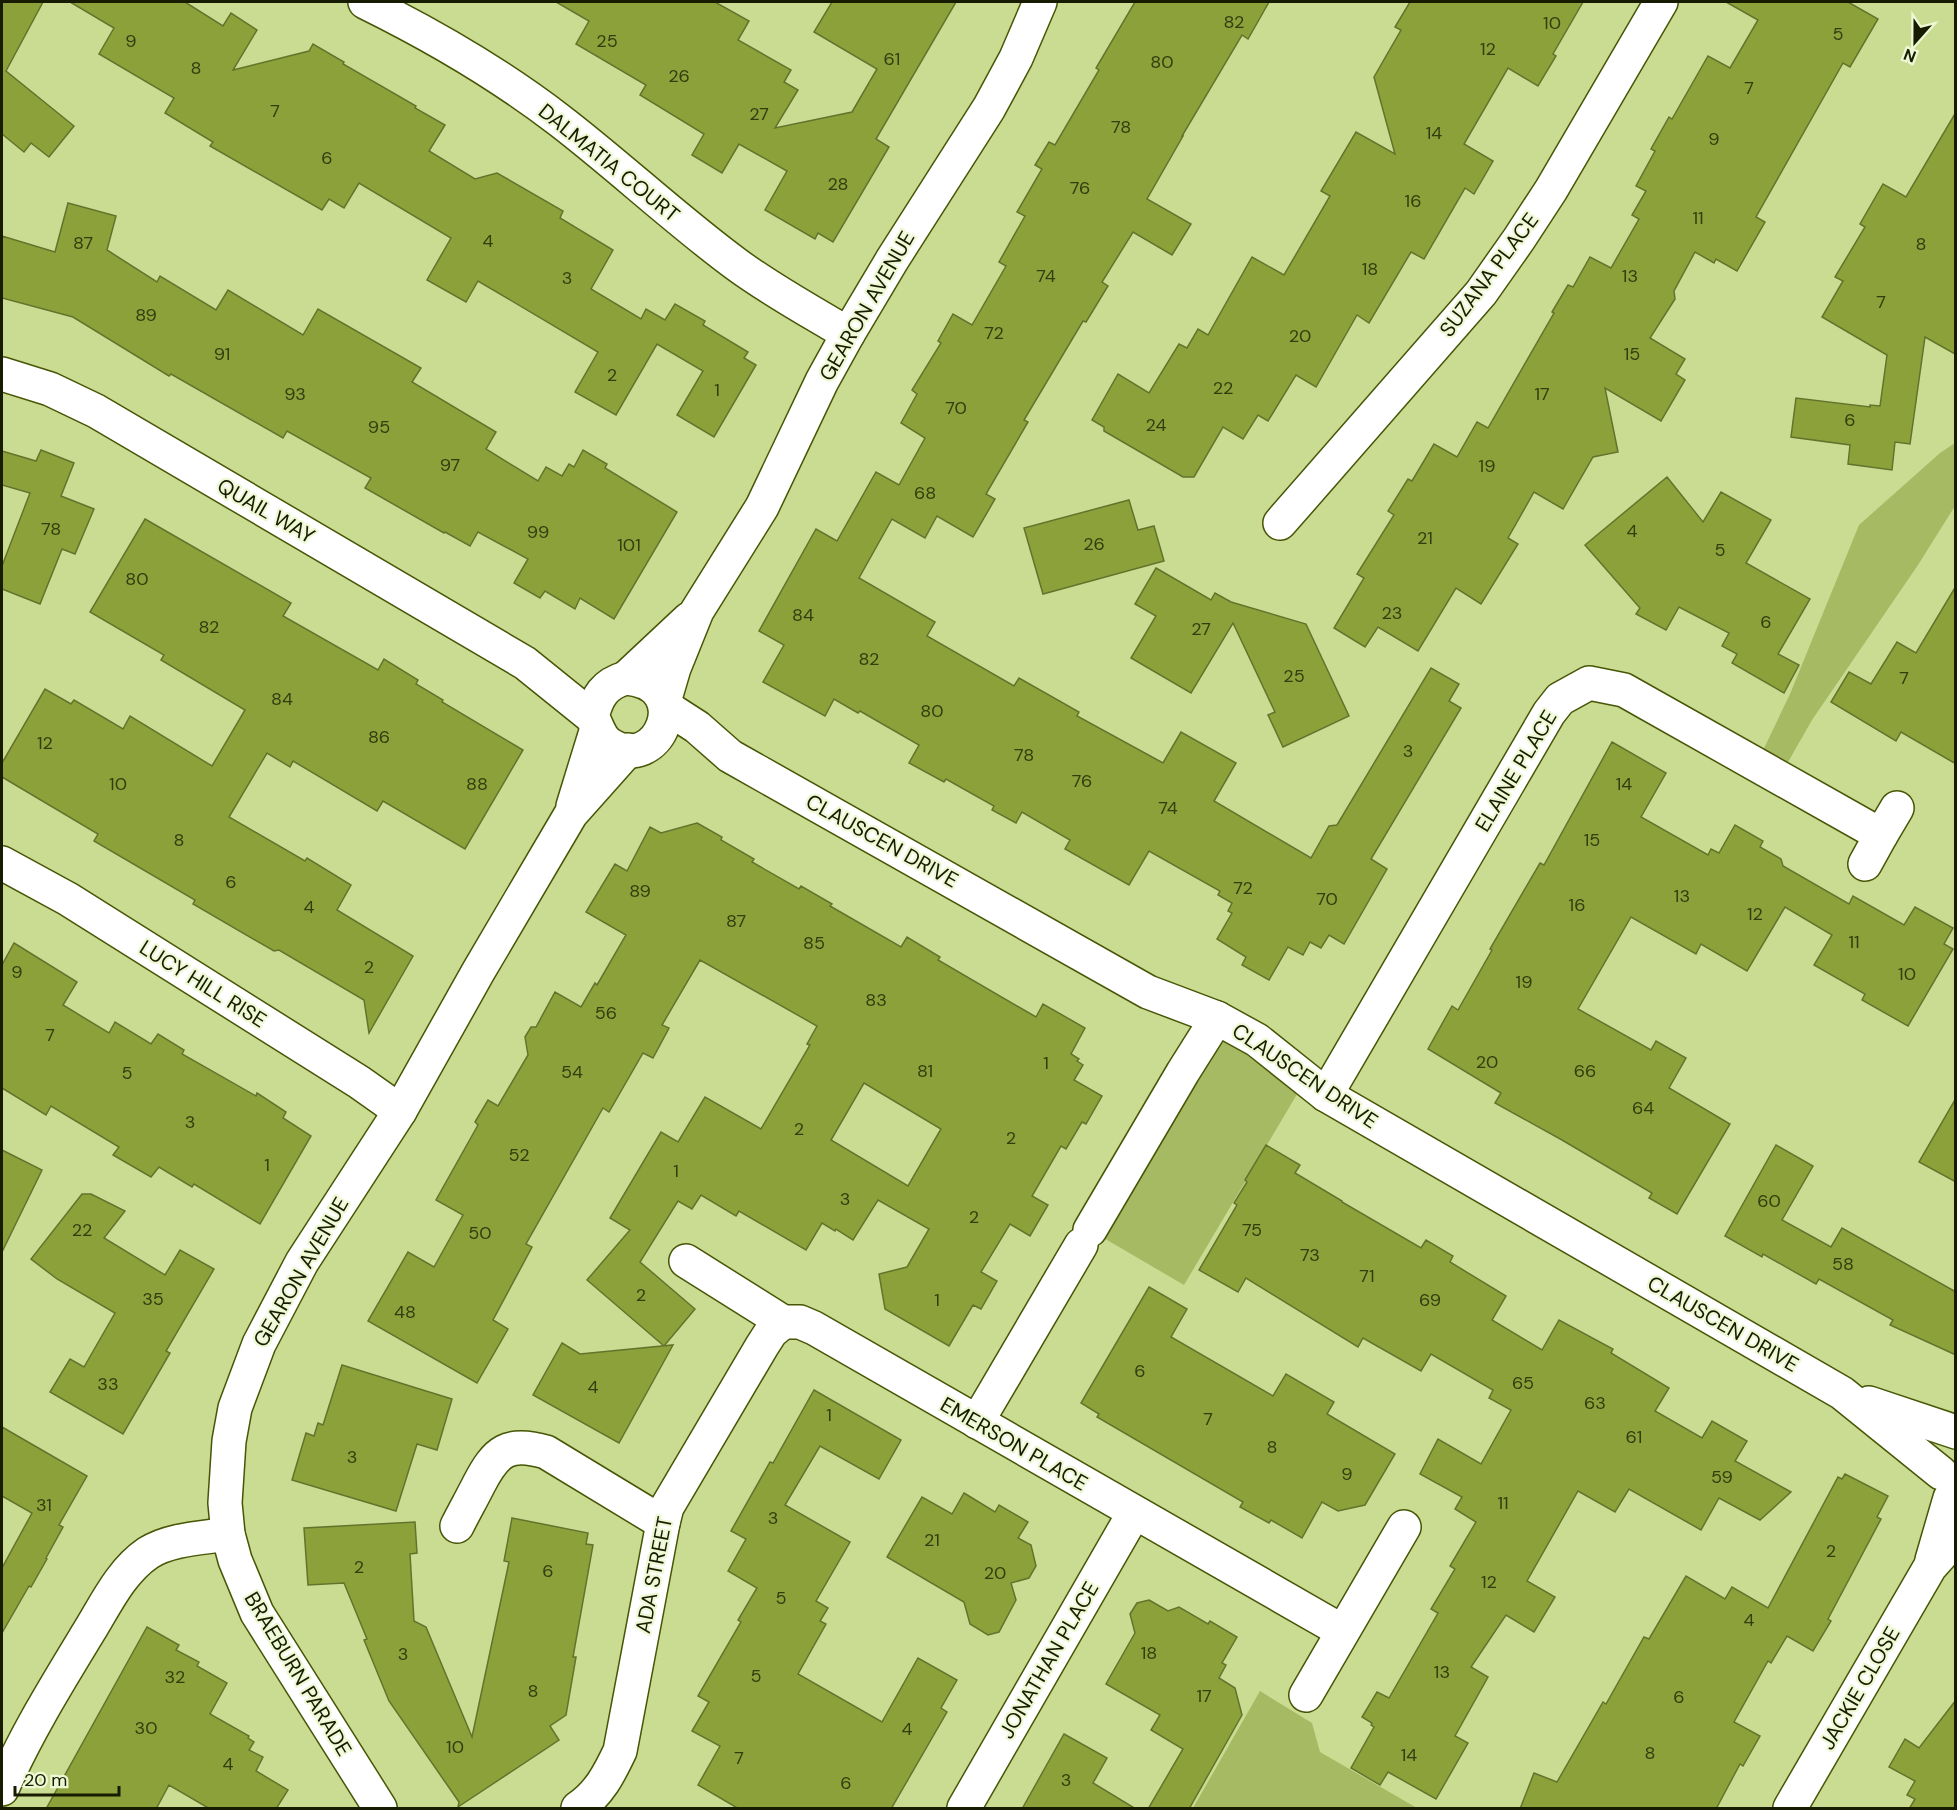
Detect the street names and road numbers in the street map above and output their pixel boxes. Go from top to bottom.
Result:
street label: DALMATIA COURT [533,97,686,229]
street label: SUZANA PLACE [1433,207,1545,343]
street label: GEARON AVENUE [813,226,921,386]
street label: QUAIL WAY [212,472,320,550]
street label: ELAINE PLACE [1469,705,1563,837]
street label: CLAUSCEN DRIVE [801,788,963,894]
street label: LUCY HILL RISE [134,934,272,1034]
street label: CLAUSCEN DRIVE [1227,1017,1383,1135]
street label: GEARON AVENUE [247,1192,355,1352]
street label: CLAUSCEN DRIVE [1642,1269,1804,1379]
street label: EMERSON PLACE [935,1390,1093,1498]
street label: ADA STREET [629,1514,679,1636]
street label: JONATHAN PLACE [993,1576,1105,1744]
street label: BRAEBURN PARADE [238,1587,358,1761]
street label: JACKIE CLOSE [1813,1621,1907,1755]

